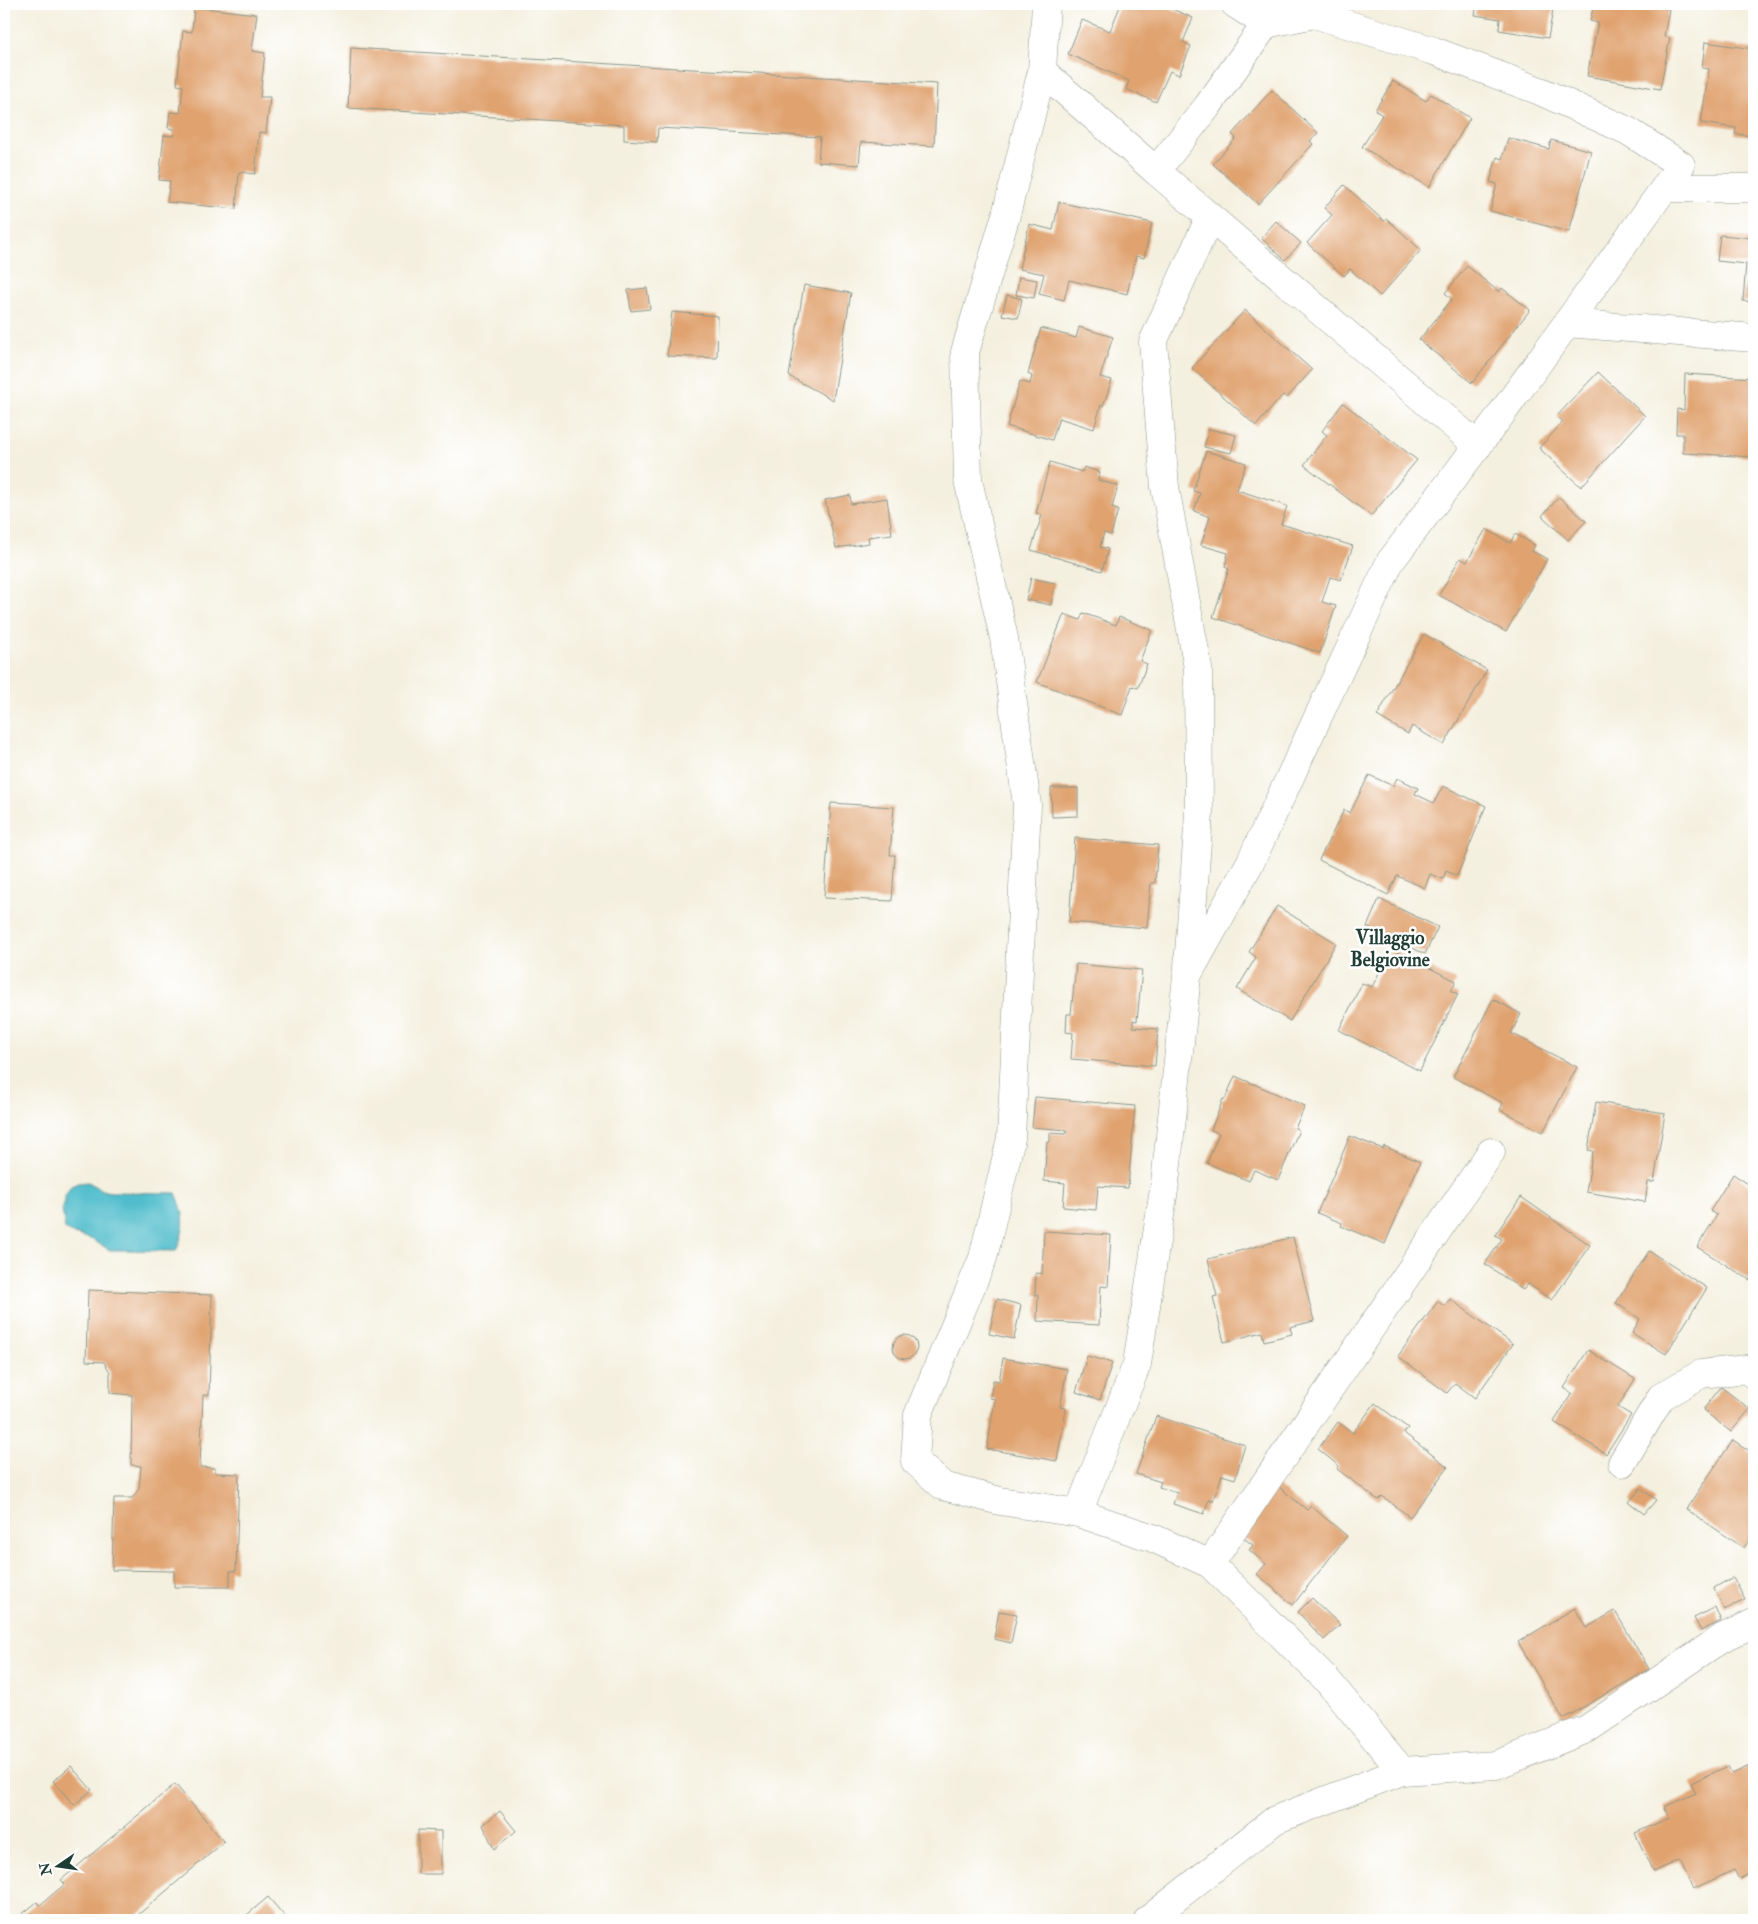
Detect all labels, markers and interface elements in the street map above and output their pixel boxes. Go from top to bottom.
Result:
district label: Villaggio Belgiovine [1350,926,1430,973]
north arrow [32,1842,82,1892]
text: N [36,1860,56,1878]

